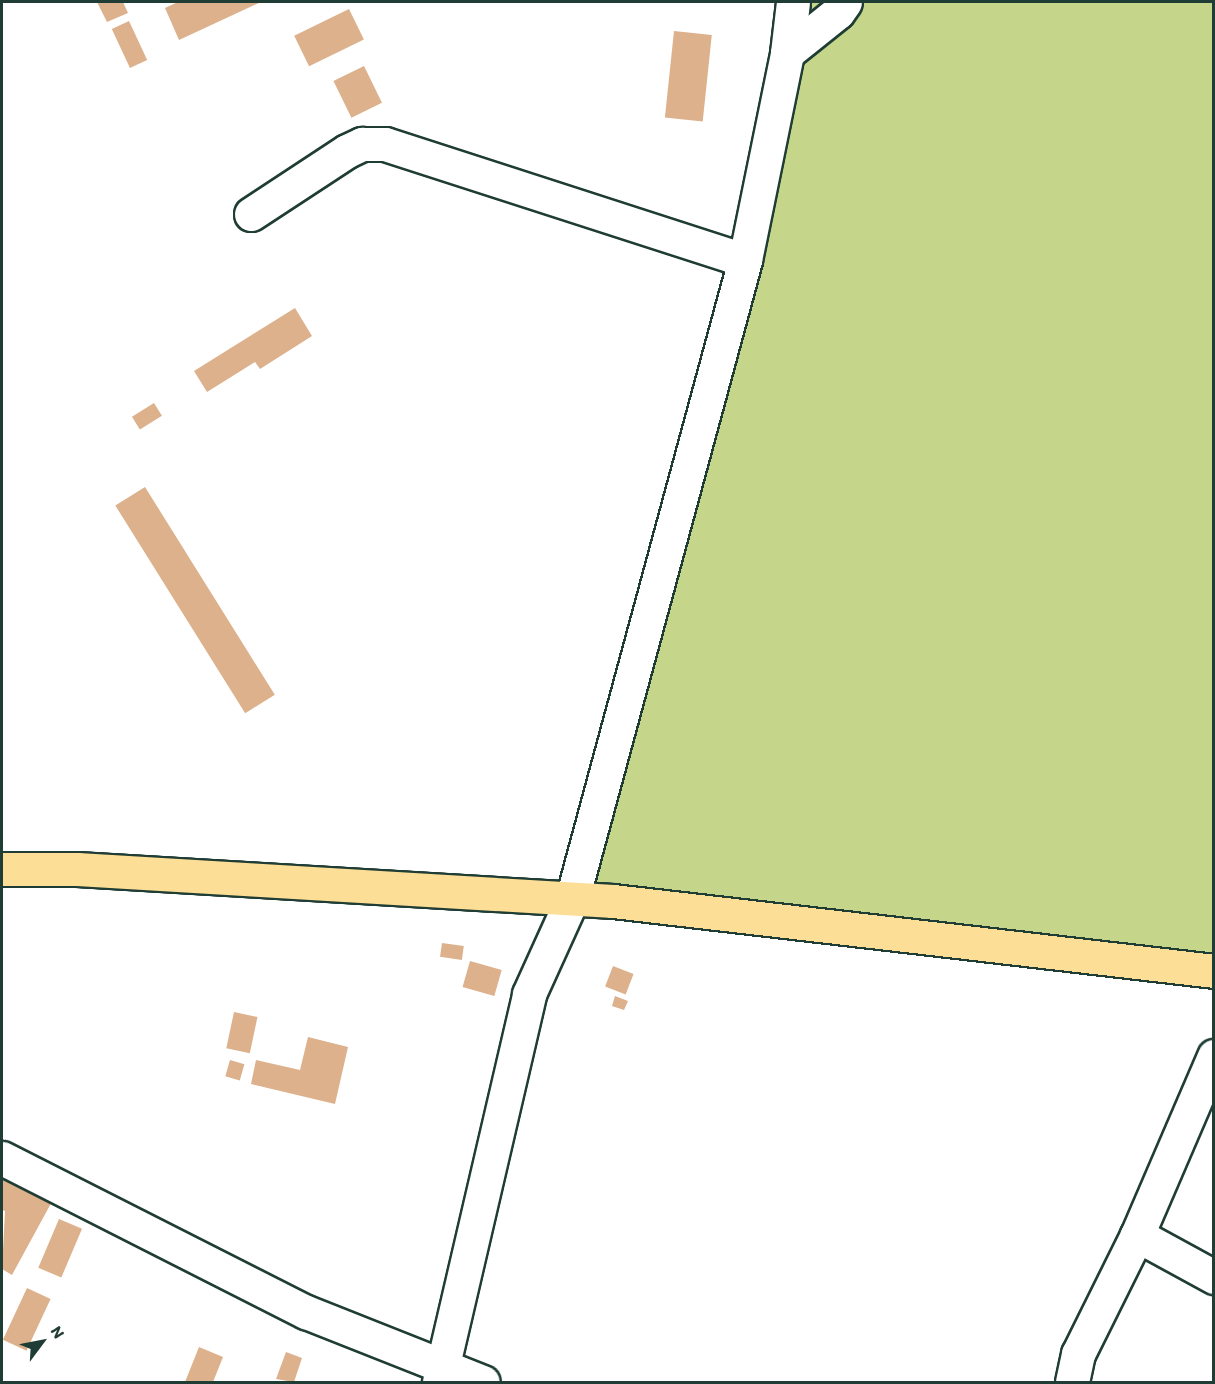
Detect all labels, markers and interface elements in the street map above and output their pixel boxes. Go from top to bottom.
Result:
north arrow [12,1312,72,1372]
text: N [47,1323,69,1342]

